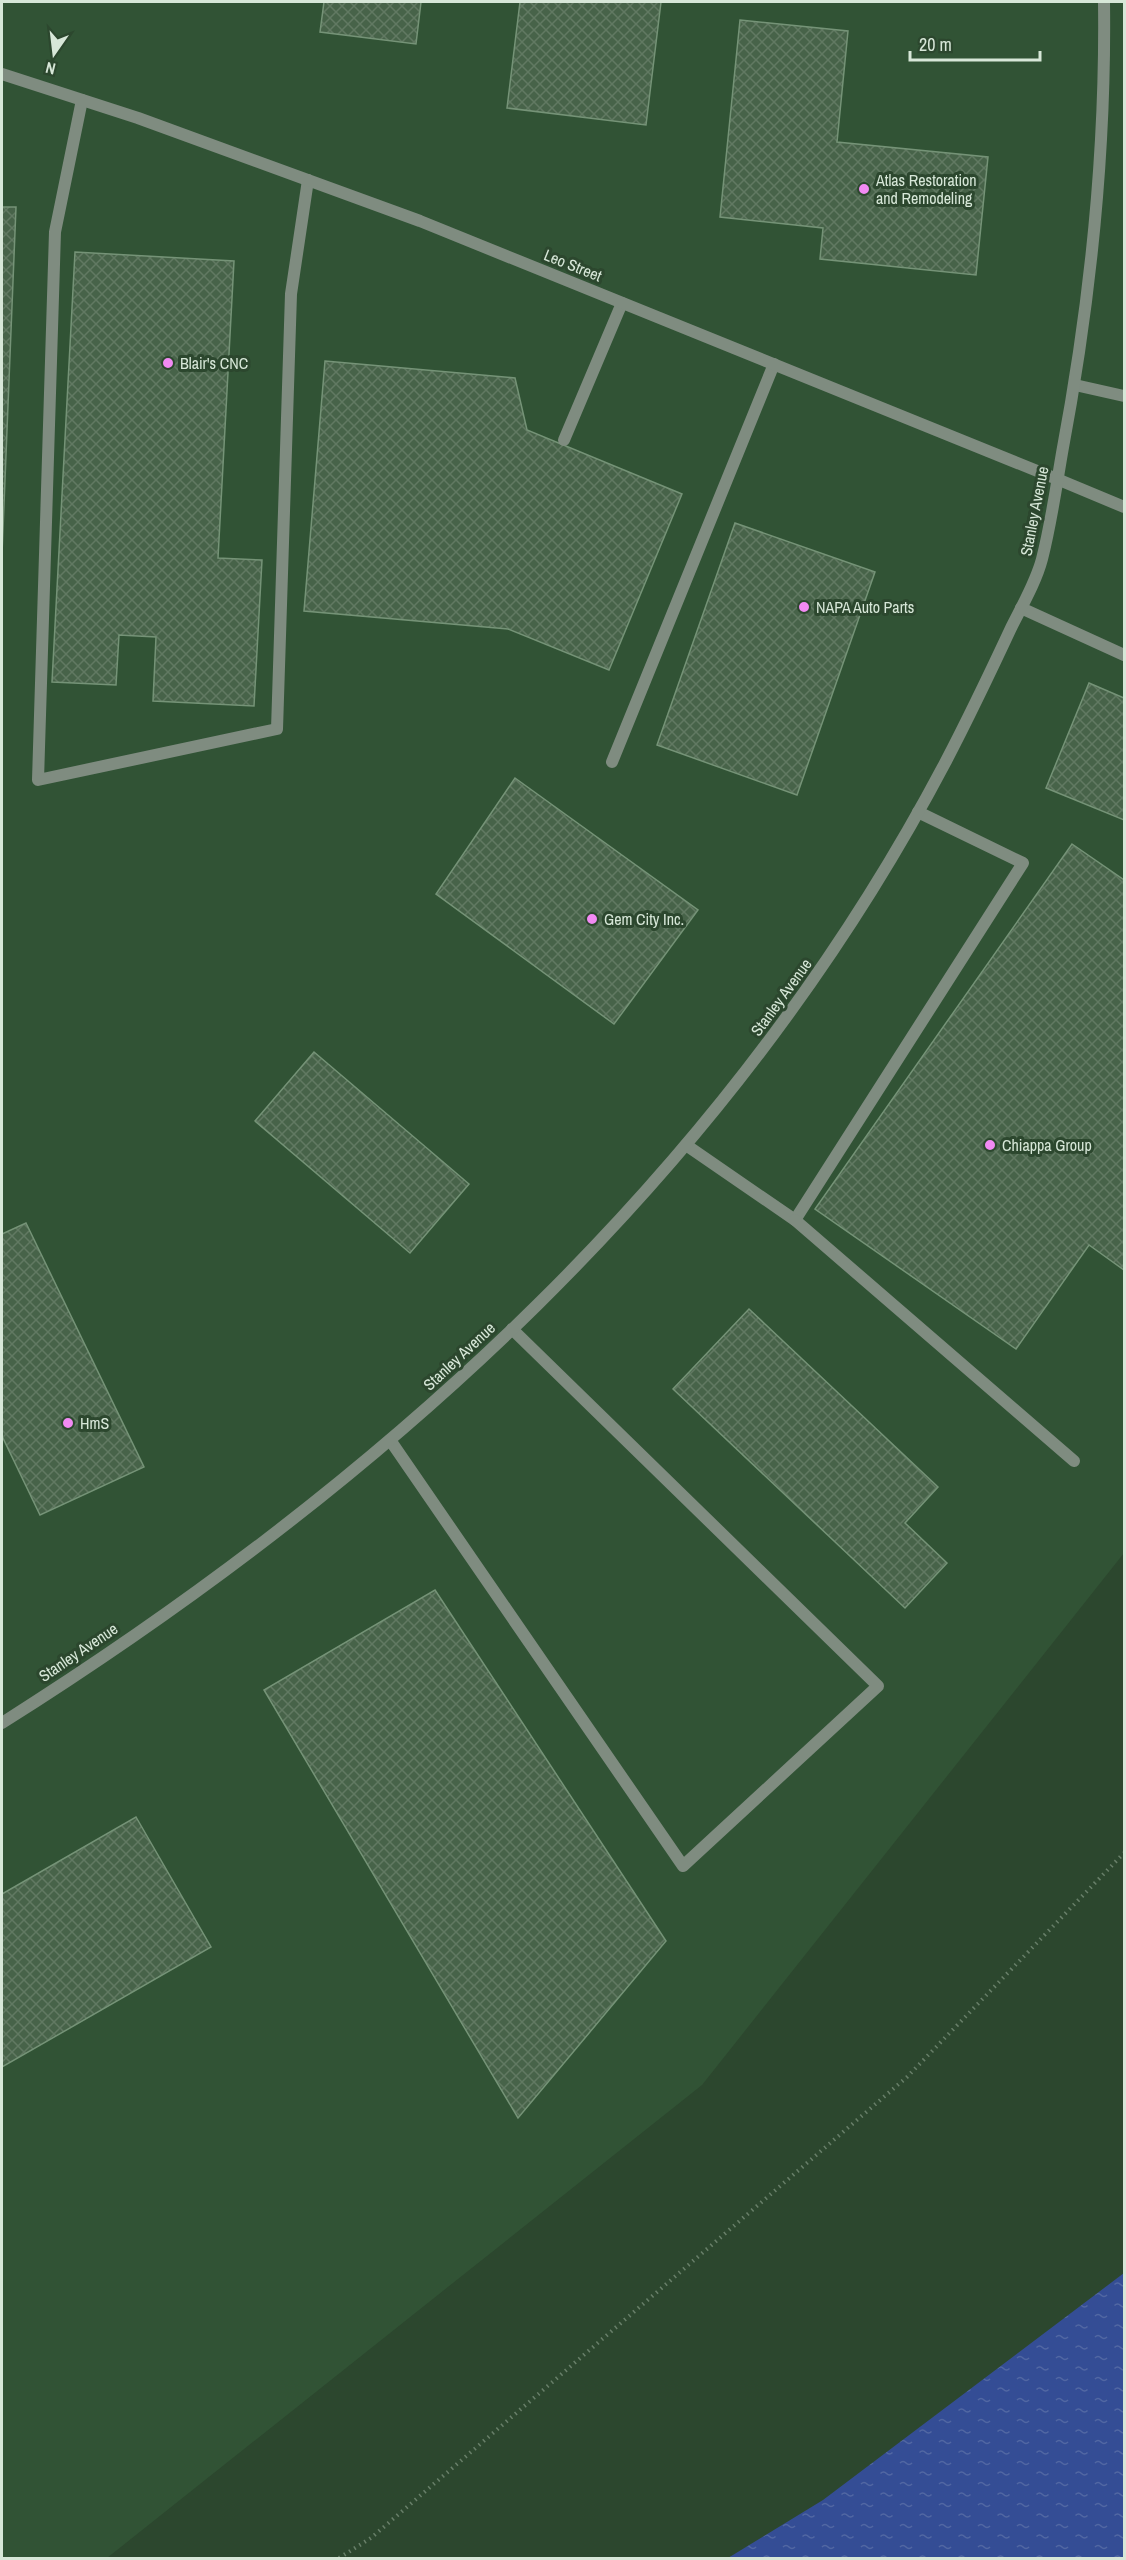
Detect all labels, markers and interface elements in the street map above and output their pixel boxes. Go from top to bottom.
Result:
north arrow [24,24,84,84]
scale bar [910,24,1040,62]
text: 20 m [919,32,952,57]
text: N [43,57,58,80]
place label: Atlas Restoration and Remodeling [875,169,977,209]
marker: Atlas Restoration and Remodeling [857,182,871,196]
street label: Leo Street [541,243,606,287]
place label: Blair's CNC [180,352,248,374]
marker: Blair's CNC [161,356,175,370]
street label: Stanley Avenue [1015,464,1053,558]
place label: NAPA Auto Parts [816,596,914,618]
marker: NAPA Auto Parts [797,600,811,614]
place label: Gem City Inc. [604,908,684,930]
marker: Gem City Inc. [585,912,599,926]
street label: Stanley Avenue [745,954,817,1040]
place label: Chiappa Group [1002,1134,1092,1156]
marker: Chiappa Group [983,1138,997,1152]
street label: Stanley Avenue [418,1317,500,1395]
place label: HmS [80,1412,109,1434]
marker: HmS [61,1416,75,1430]
street label: Stanley Avenue [34,1617,122,1687]

